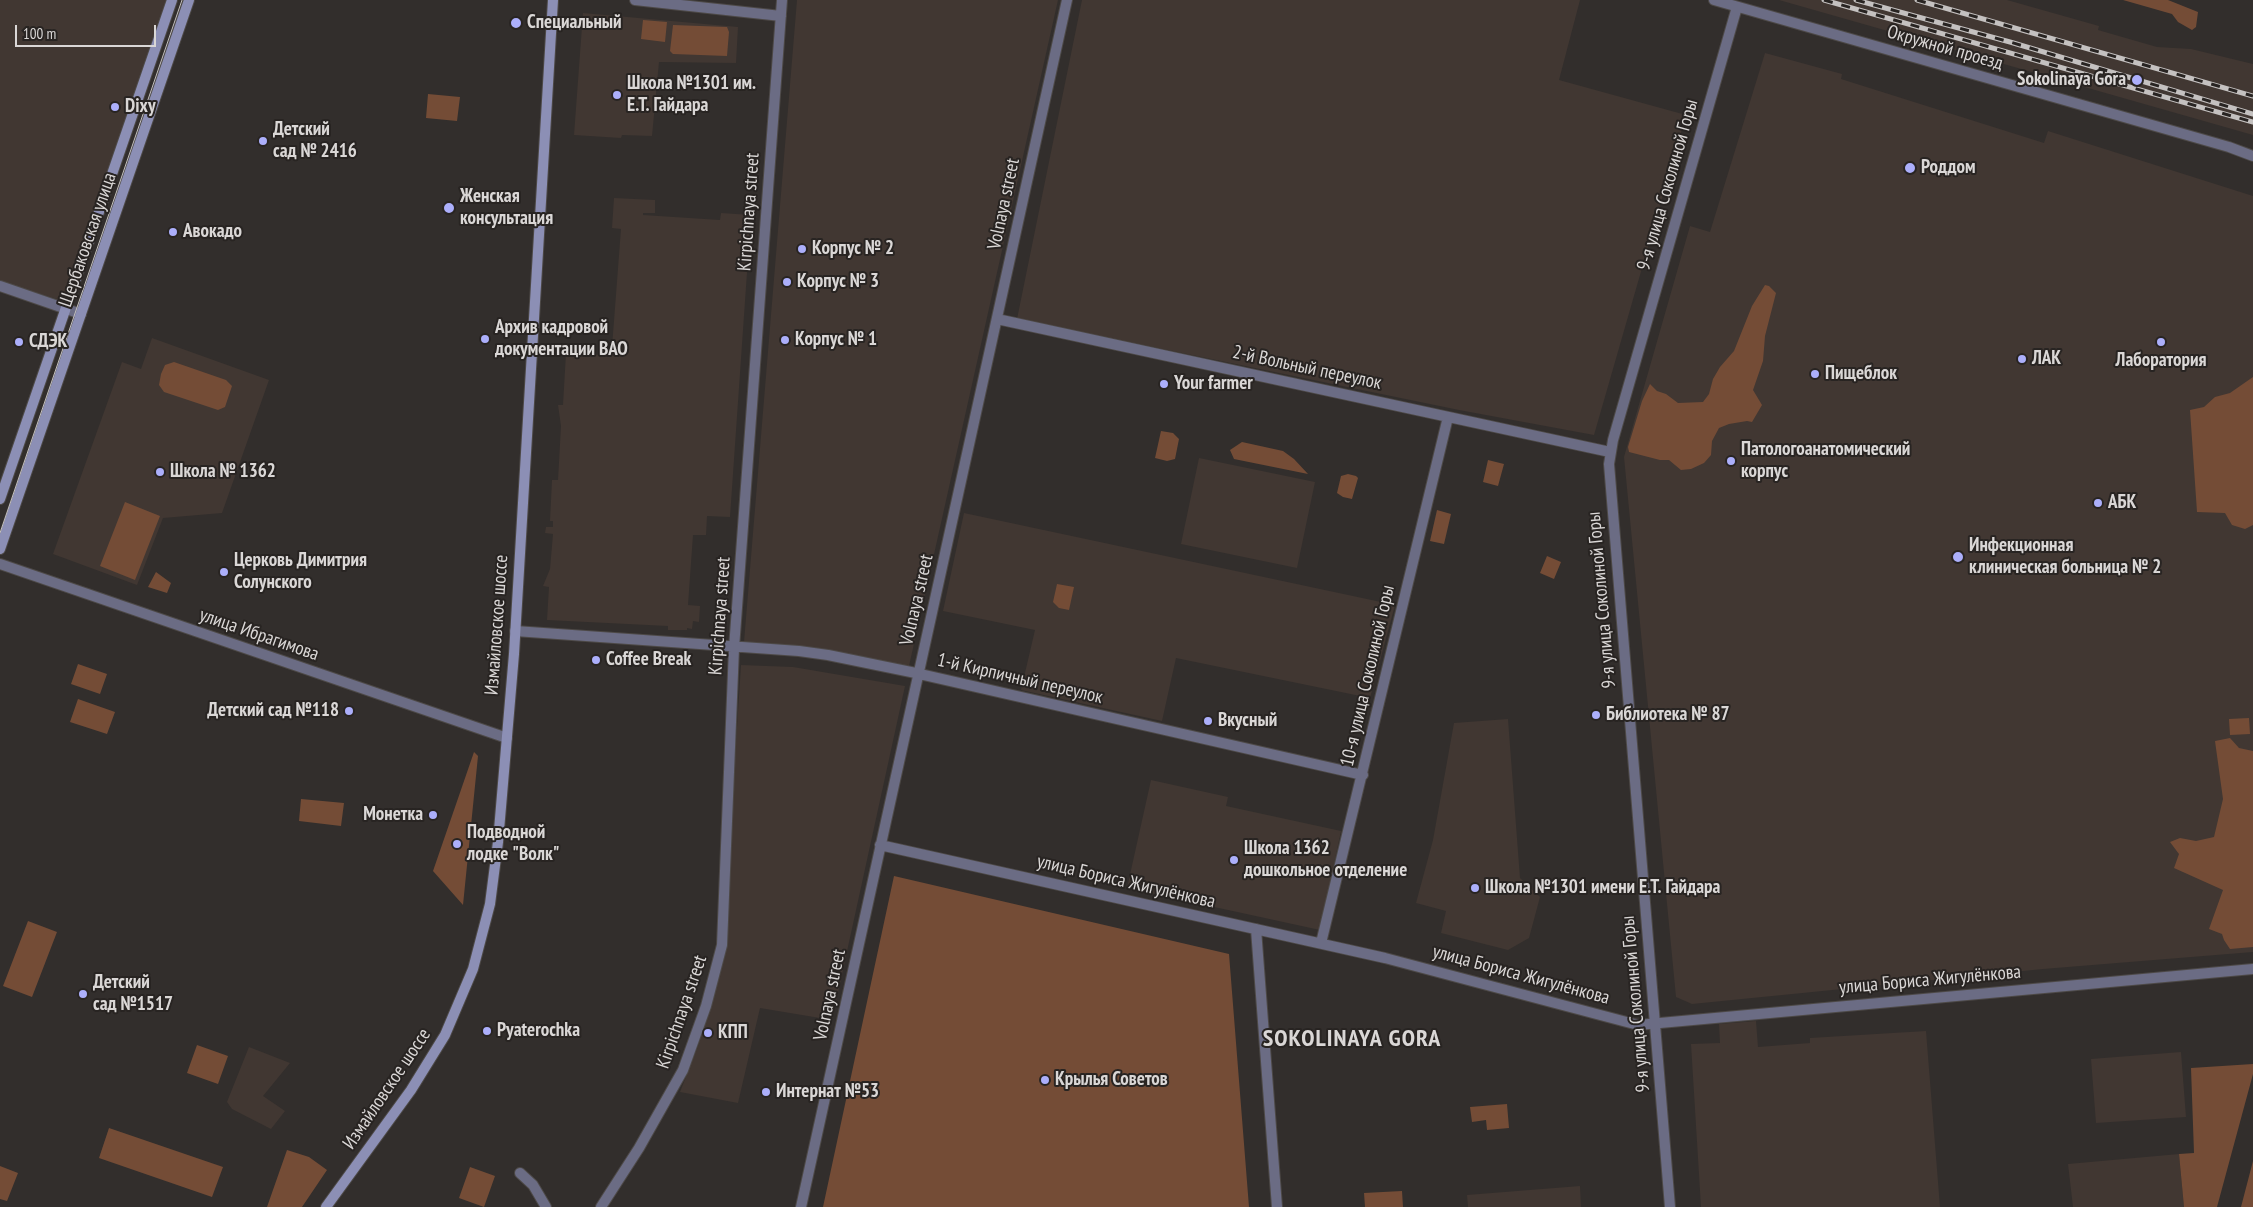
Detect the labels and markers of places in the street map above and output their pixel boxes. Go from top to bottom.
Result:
place label: Специальный [527,12,622,34]
marker: Специальный [509,16,523,30]
place label: Sokolinaya Gora [2017,69,2126,91]
place label: Школа №1301 им. Е.Т. Гайдара [627,73,756,117]
marker: Sokolinaya Gora [2130,73,2144,87]
marker: Школа №1301 им. Е.Т. Гайдара [611,89,623,101]
place label: Dixy [125,96,156,118]
marker: Dixy [109,101,121,113]
place label: Детский сад № 2416 [273,119,357,163]
marker: Детский сад № 2416 [257,135,269,147]
place label: Роддом [1921,157,1976,179]
marker: Роддом [1903,161,1917,175]
place label: Женская консультация [460,186,553,230]
marker: Женская консультация [442,201,456,215]
place label: Авокадо [183,221,242,243]
marker: Авокадо [167,226,179,238]
place label: Корпус № 2 [812,238,894,260]
marker: Корпус № 2 [796,243,808,255]
place label: Корпус № 3 [797,271,879,293]
marker: Корпус № 3 [781,276,793,288]
place label: Архив кадровой документации ВАО [495,317,628,361]
place label: Корпус № 1 [795,329,877,351]
place label: СДЭК [29,331,67,353]
marker: Архив кадровой документации ВАО [479,333,491,345]
marker: Корпус № 1 [779,334,791,346]
marker: СДЭК [13,336,25,348]
marker: Лаборатория [2155,336,2167,348]
place label: ЛАК [2032,348,2061,370]
place label: Лаборатория [2116,350,2206,372]
marker: ЛАК [2016,353,2028,365]
place label: Пищеблок [1825,363,1897,385]
marker: Пищеблок [1809,368,1821,380]
place label: Your farmer [1174,373,1253,395]
marker: Your farmer [1158,378,1170,390]
place label: Патологоанатомический корпус [1741,439,1910,483]
marker: Патологоанатомический корпус [1725,455,1737,467]
place label: Школа № 1362 [170,461,276,483]
marker: Школа № 1362 [154,466,166,478]
place label: АБК [2108,492,2136,514]
marker: АБК [2092,497,2104,509]
place label: Инфекционная клиническая больница № 2 [1969,535,2161,579]
place label: Церковь Димитрия Солунского [234,550,367,594]
marker: Инфекционная клиническая больница № 2 [1951,550,1965,564]
marker: Церковь Димитрия Солунского [218,566,230,578]
place label: Coffee Break [606,649,691,671]
marker: Coffee Break [590,654,602,666]
place label: Детский сад №118 [207,700,339,722]
place label: Библиотека № 87 [1606,704,1730,726]
marker: Детский сад №118 [343,705,355,717]
marker: Библиотека № 87 [1590,709,1602,721]
place label: Вкусный [1218,710,1277,732]
marker: Вкусный [1202,715,1214,727]
place label: Монетка [363,804,423,826]
marker: Монетка [427,809,439,821]
place label: Подводной лодке "Волк" [467,822,559,866]
marker: Подводной лодке "Волк" [451,838,463,850]
place label: Школа 1362 дошкольное отделение [1244,838,1407,882]
marker: Школа 1362 дошкольное отделение [1228,854,1240,866]
place label: Школа №1301 имени Е.Т. Гайдара [1485,877,1720,899]
marker: Школа №1301 имени Е.Т. Гайдара [1469,882,1481,894]
place label: Детский сад №1517 [93,972,173,1016]
marker: Детский сад №1517 [77,988,89,1000]
place label: Pyaterochka [497,1020,580,1042]
place label: КПП [718,1022,748,1044]
marker: Pyaterochka [481,1025,493,1037]
marker: КПП [702,1027,714,1039]
place label: Крылья Советов [1055,1069,1168,1091]
marker: Крылья Советов [1039,1074,1051,1086]
place label: Интернат №53 [776,1081,879,1103]
marker: Интернат №53 [760,1086,772,1098]

